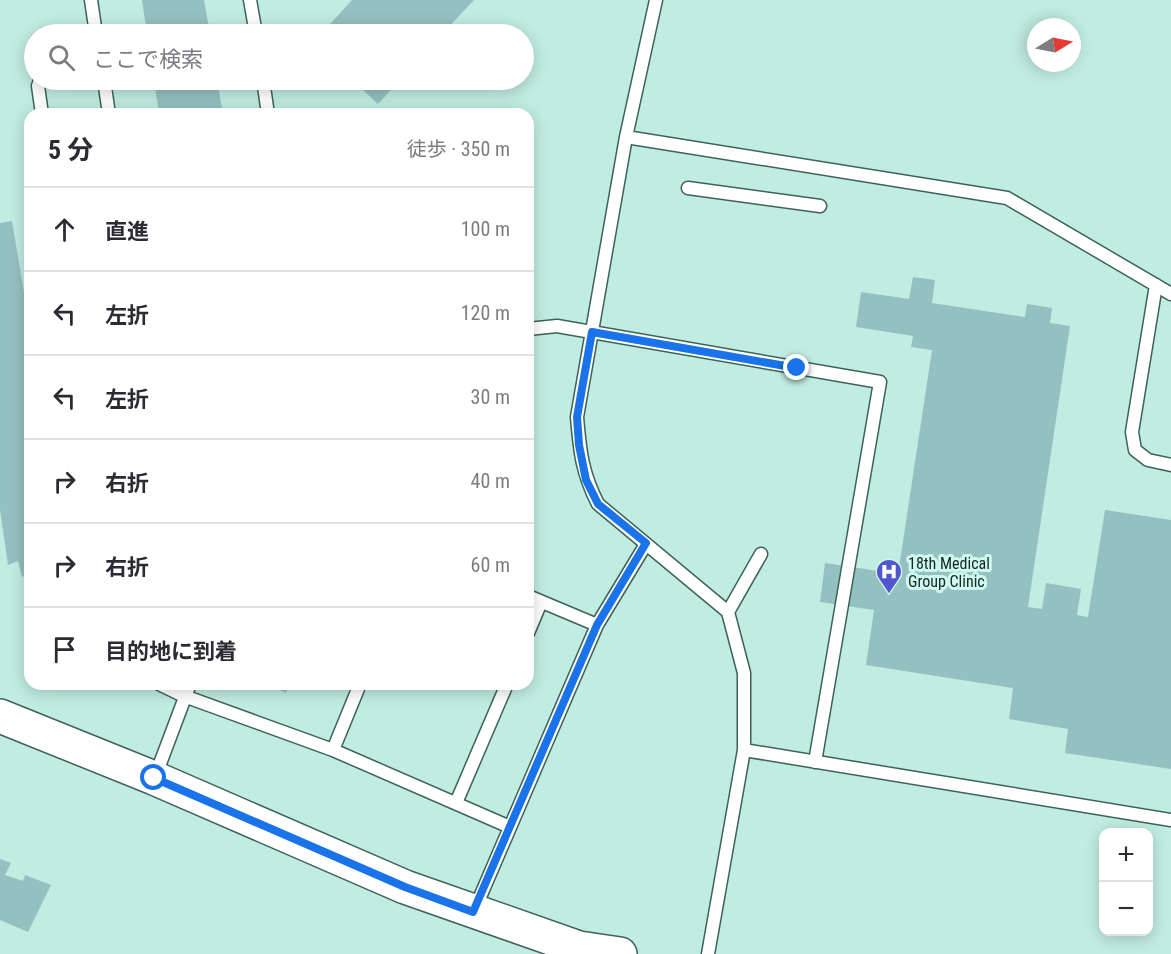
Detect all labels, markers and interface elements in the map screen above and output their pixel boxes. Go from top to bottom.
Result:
north arrow [1027,18,1081,72]
search box [24,24,534,90]
icon: search [45,41,78,74]
text: ここで検索 [93,47,203,72]
text: 5 分 [48,135,93,165]
text: 徒歩 · 350 m [407,137,510,161]
icon: ahead [48,213,81,246]
text: 100 m [461,217,510,241]
text: 直進 [105,219,149,244]
icon: left [48,297,81,330]
text: 120 m [461,301,510,325]
text: 左折 [105,303,149,328]
route end [783,354,809,380]
icon: left [48,381,81,414]
text: 30 m [471,385,510,409]
text: 左折 [105,387,149,412]
icon: right [48,465,81,498]
text: 40 m [471,469,510,493]
text: 右折 [105,471,149,496]
icon: right [48,549,81,582]
text: 60 m [471,553,510,577]
place label: 18th Medical Group Clinic [908,554,990,591]
text: 右折 [105,555,149,580]
hospital icon: 18th Medical Group Clinic [874,557,904,595]
icon: arrive [48,633,81,666]
text: 目的地に到着 [105,639,237,664]
route start [140,764,166,790]
map controls [1099,828,1153,936]
button: + [1099,828,1153,882]
button: − [1099,882,1153,936]

